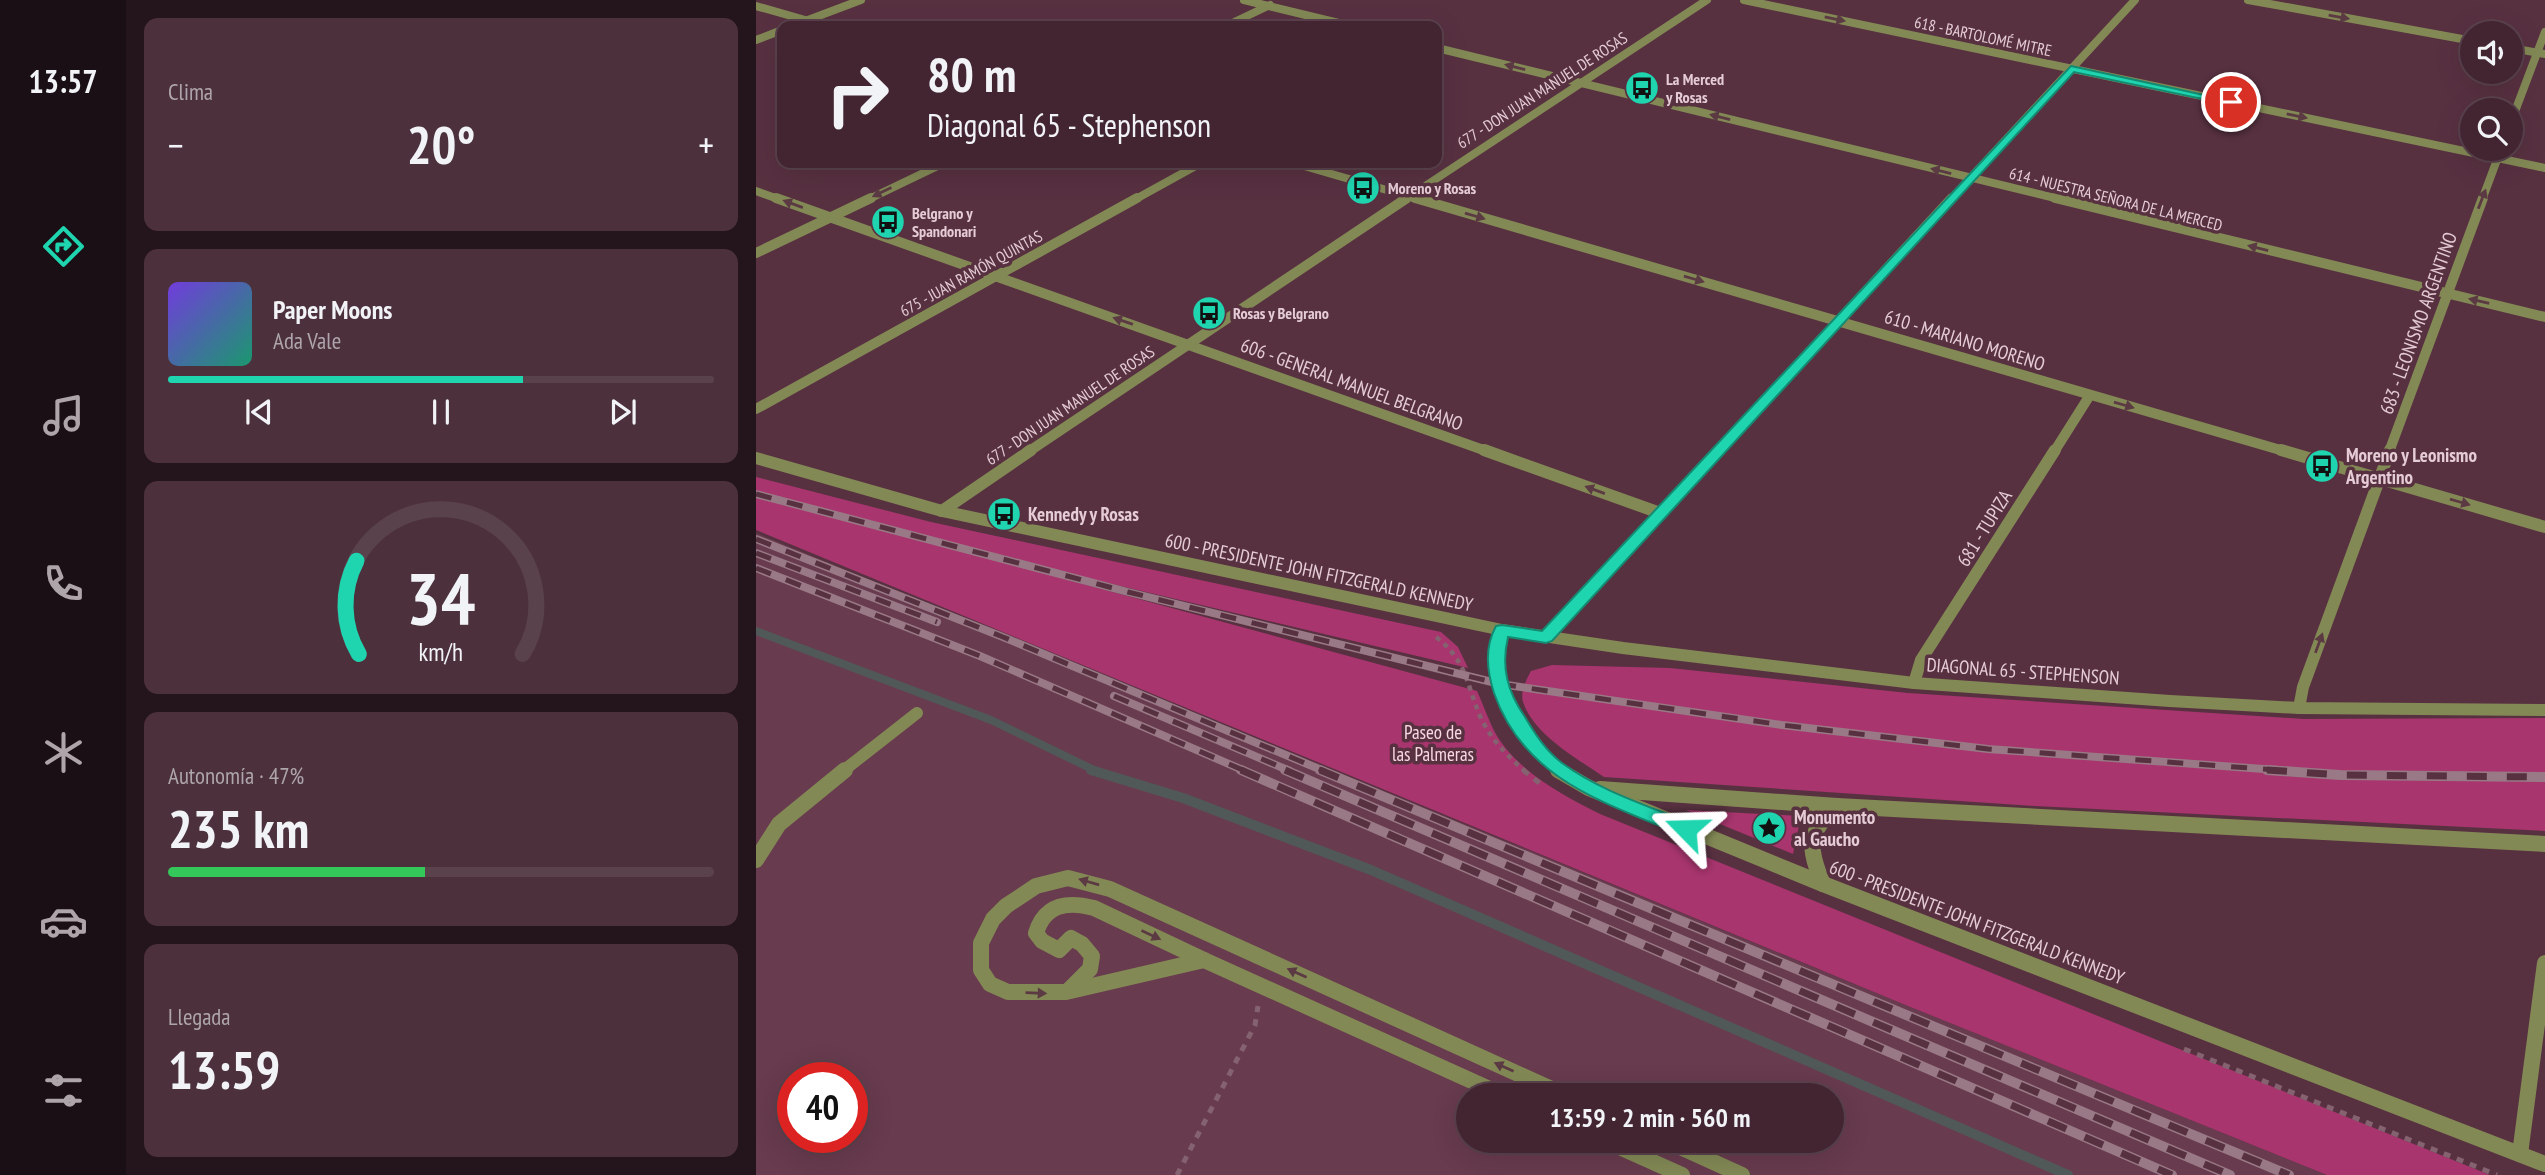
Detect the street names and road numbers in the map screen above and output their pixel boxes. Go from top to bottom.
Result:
street label: 618 - BARTOLOMÉ MITRE [1913,12,2054,60]
street label: 677 - DON JUAN MANUEL DE ROSAS [1453,27,1631,153]
street label: 614 - NUESTRA SEÑORA DE LA MERCED [2007,163,2225,235]
street label: 675 - JUAN RAMÓN QUINTAS [896,225,1046,320]
street label: 683 - LEONISMO ARGENTINO [2374,229,2462,417]
street label: 610 - MARIANO MORENO [1882,304,2048,376]
street label: 606 - GENERAL MANUEL BELGRANO [1238,333,1466,435]
street label: 677 - DON JUAN MANUEL DE ROSAS [982,341,1158,469]
street label: 681 - TUPIZA [1951,485,2017,571]
street label: 600 - PRESIDENTE JOHN FITZGERALD KENNEDY [1163,528,1475,616]
street label: DIAGONAL 65 - STEPHENSON [1926,652,2120,690]
street label: 600 - PRESIDENTE JOHN FITZGERALD KENNEDY [1826,855,2128,990]

